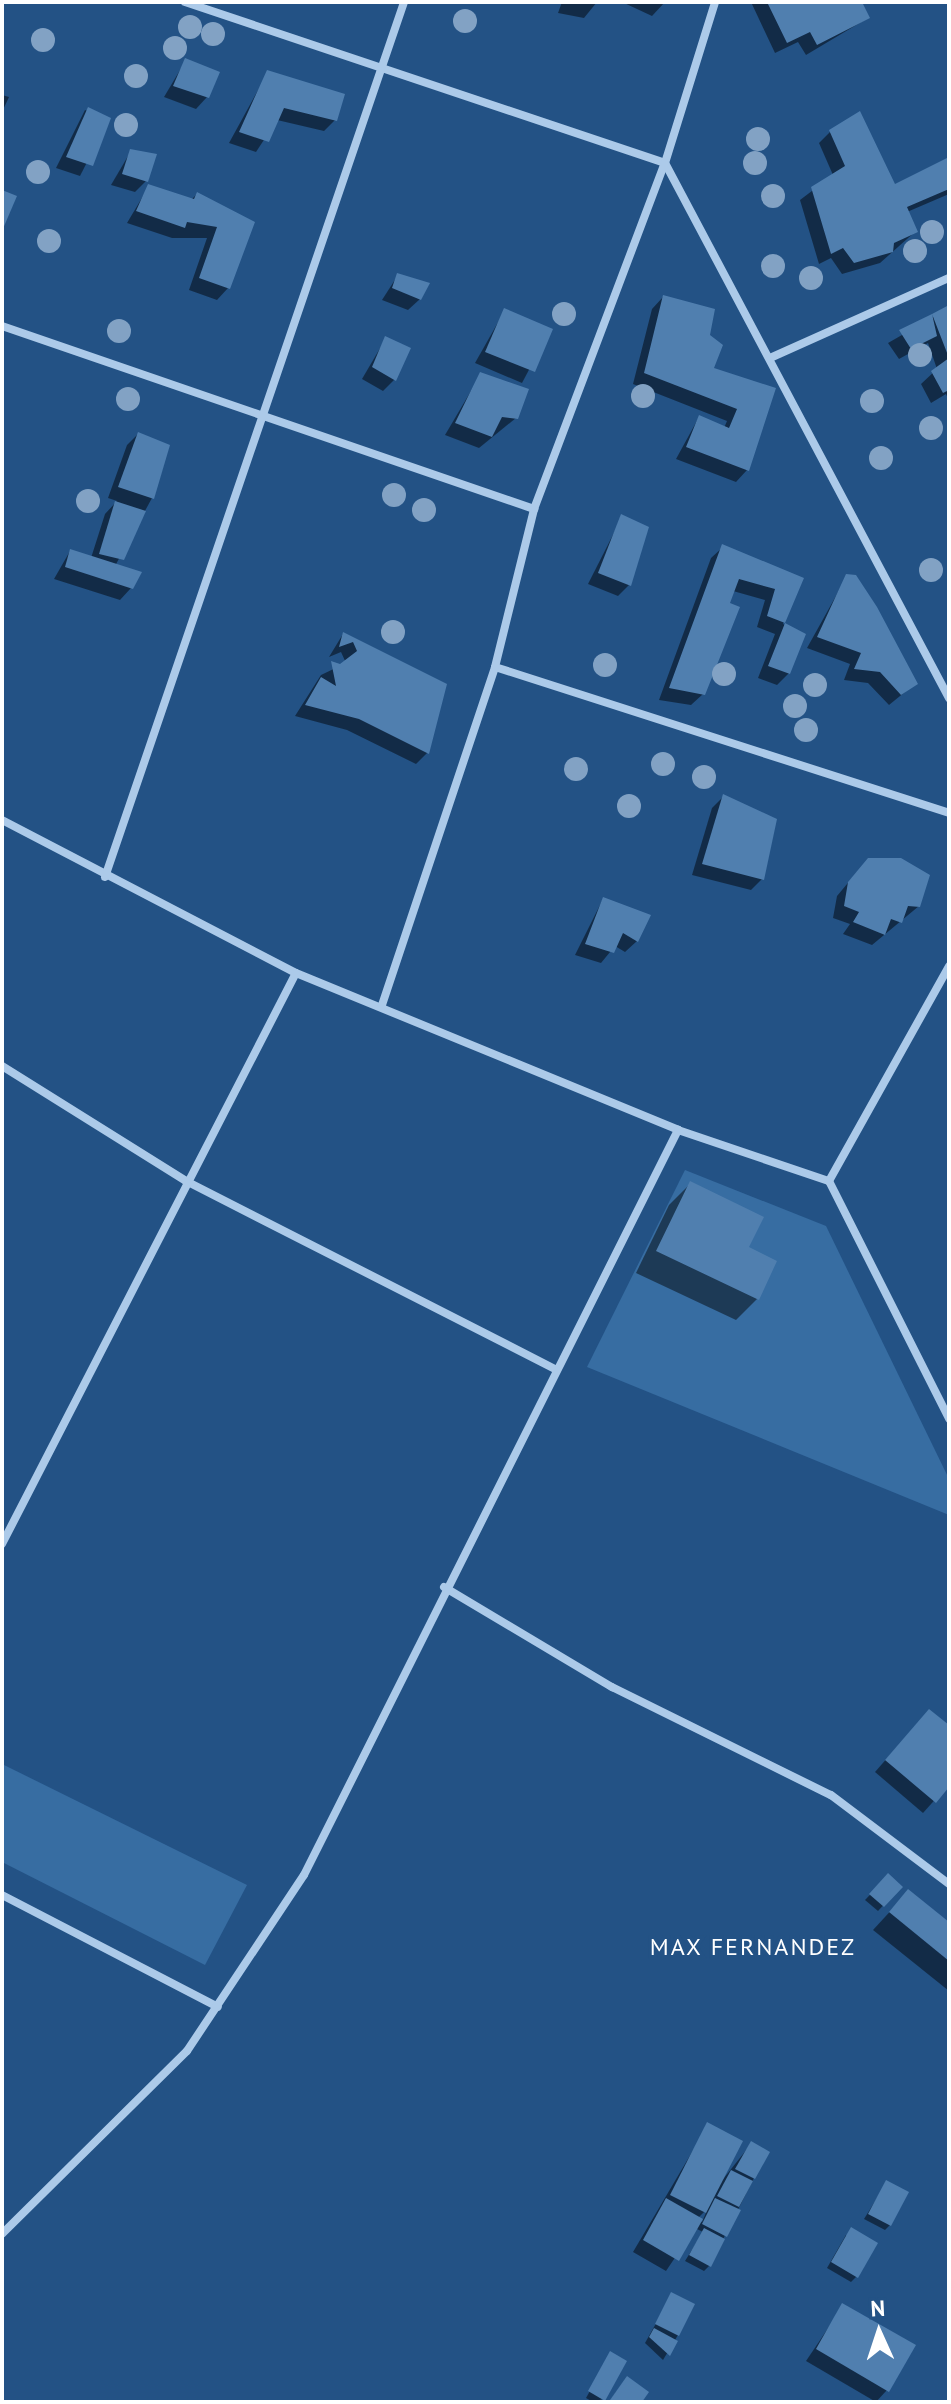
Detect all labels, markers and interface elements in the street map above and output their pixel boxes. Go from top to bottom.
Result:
district label: MAX FERNANDEZ [649,1933,857,1961]
north arrow [839,2292,919,2372]
text: N [870,2294,886,2322]

